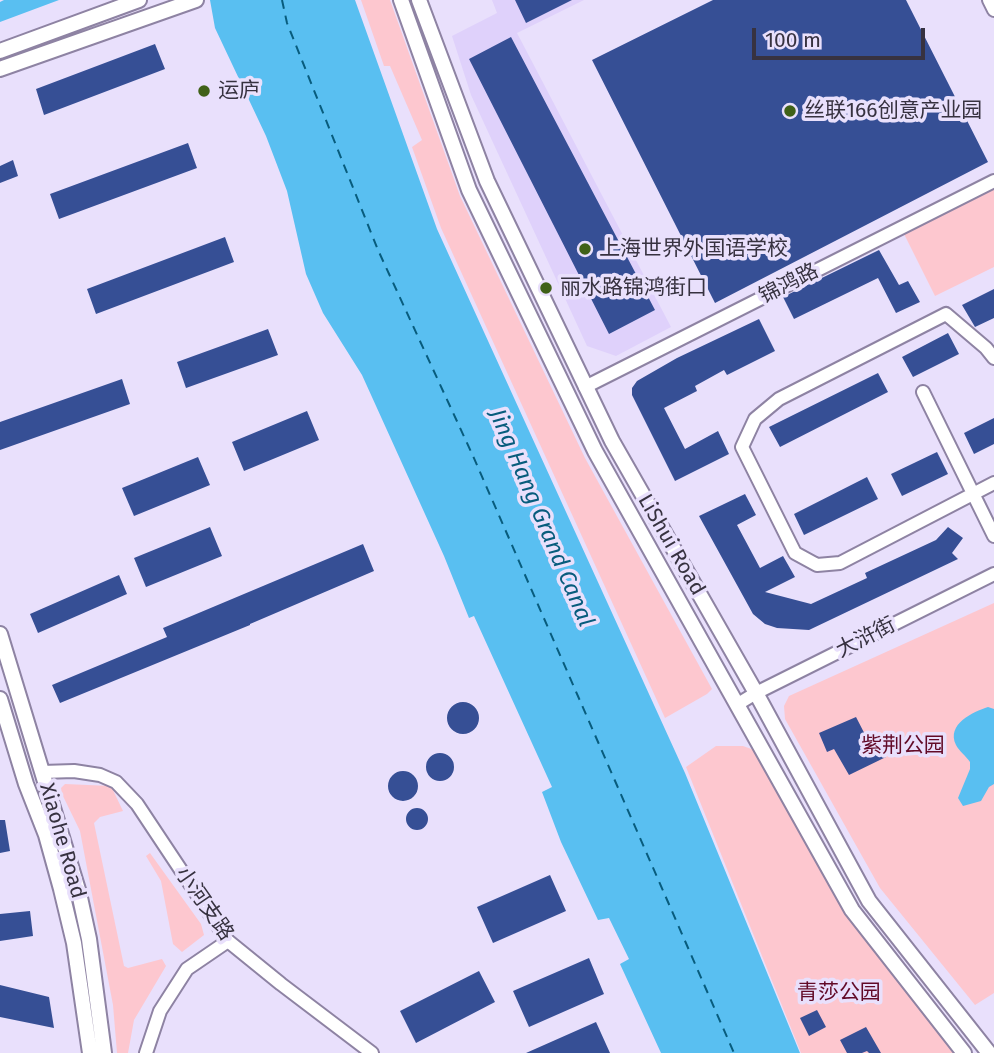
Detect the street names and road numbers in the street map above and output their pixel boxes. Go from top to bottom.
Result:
street label: 锦鸿路 [755,258,823,310]
street label: LiShui Road [632,490,710,600]
street label: 大浒街 [832,612,900,664]
street label: Xiaohe Road [34,780,90,902]
street label: 小河支路 [170,862,238,946]

